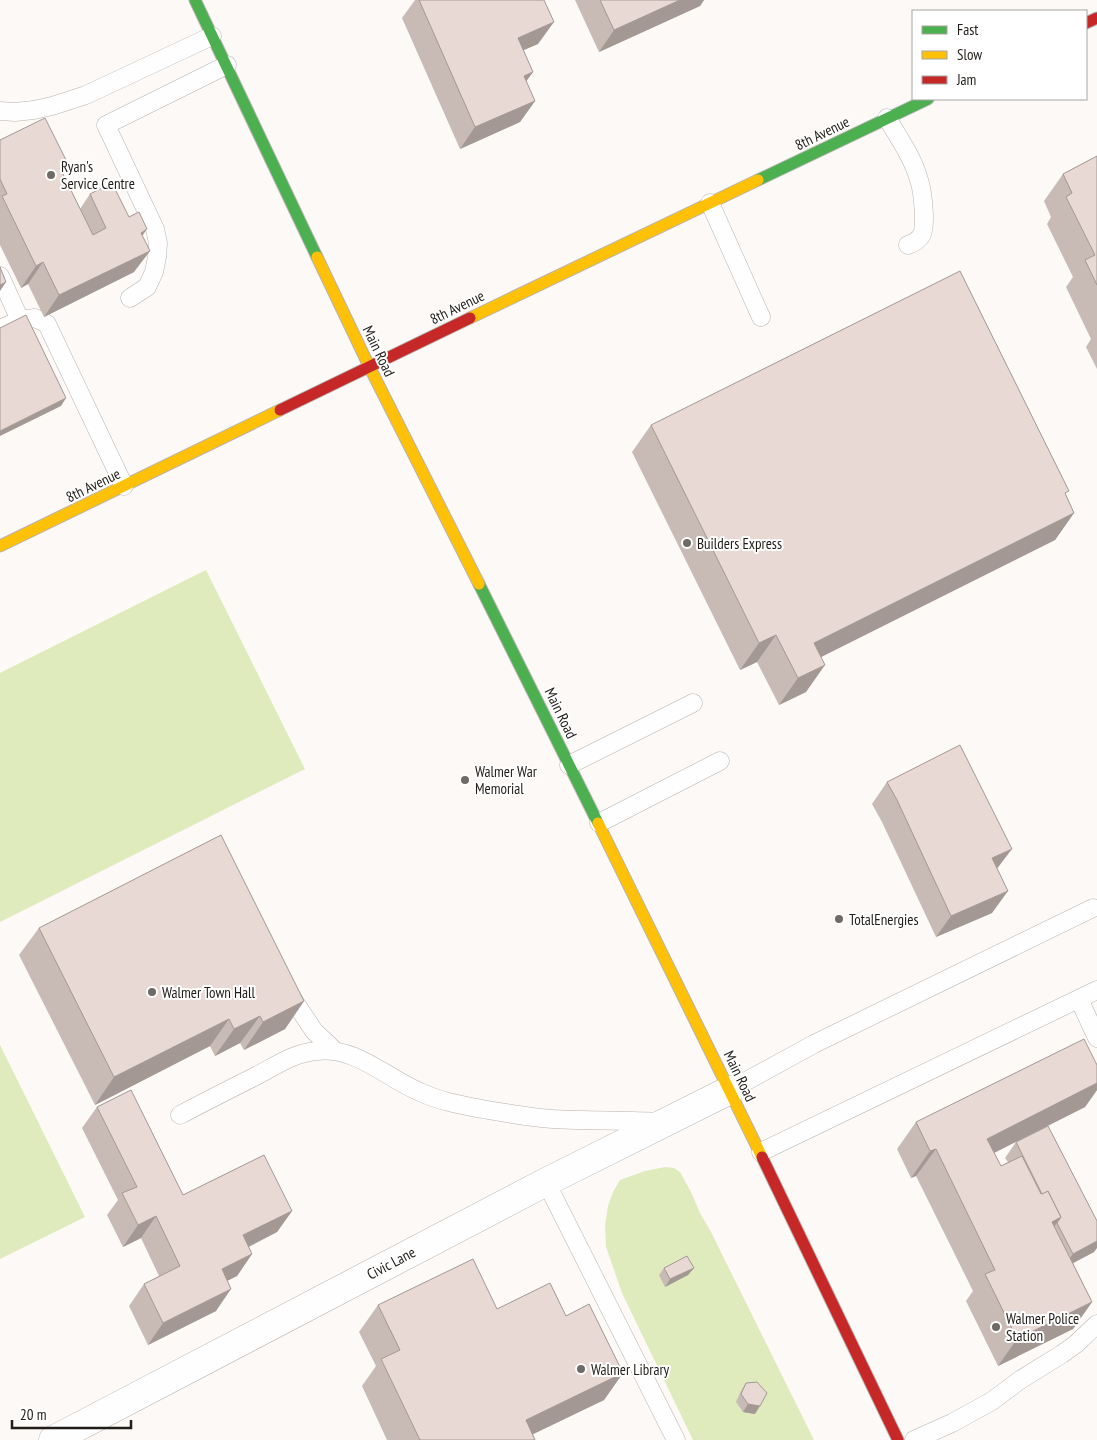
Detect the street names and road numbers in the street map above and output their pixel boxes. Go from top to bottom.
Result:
street label: 8th Avenue [792,112,852,154]
street label: 8th Avenue [427,286,487,328]
street label: Main Road [359,322,399,380]
street label: 8th Avenue [63,464,123,506]
street label: Main Road [541,684,581,742]
street label: Main Road [720,1047,760,1105]
street label: Civic Lane [363,1242,419,1284]

